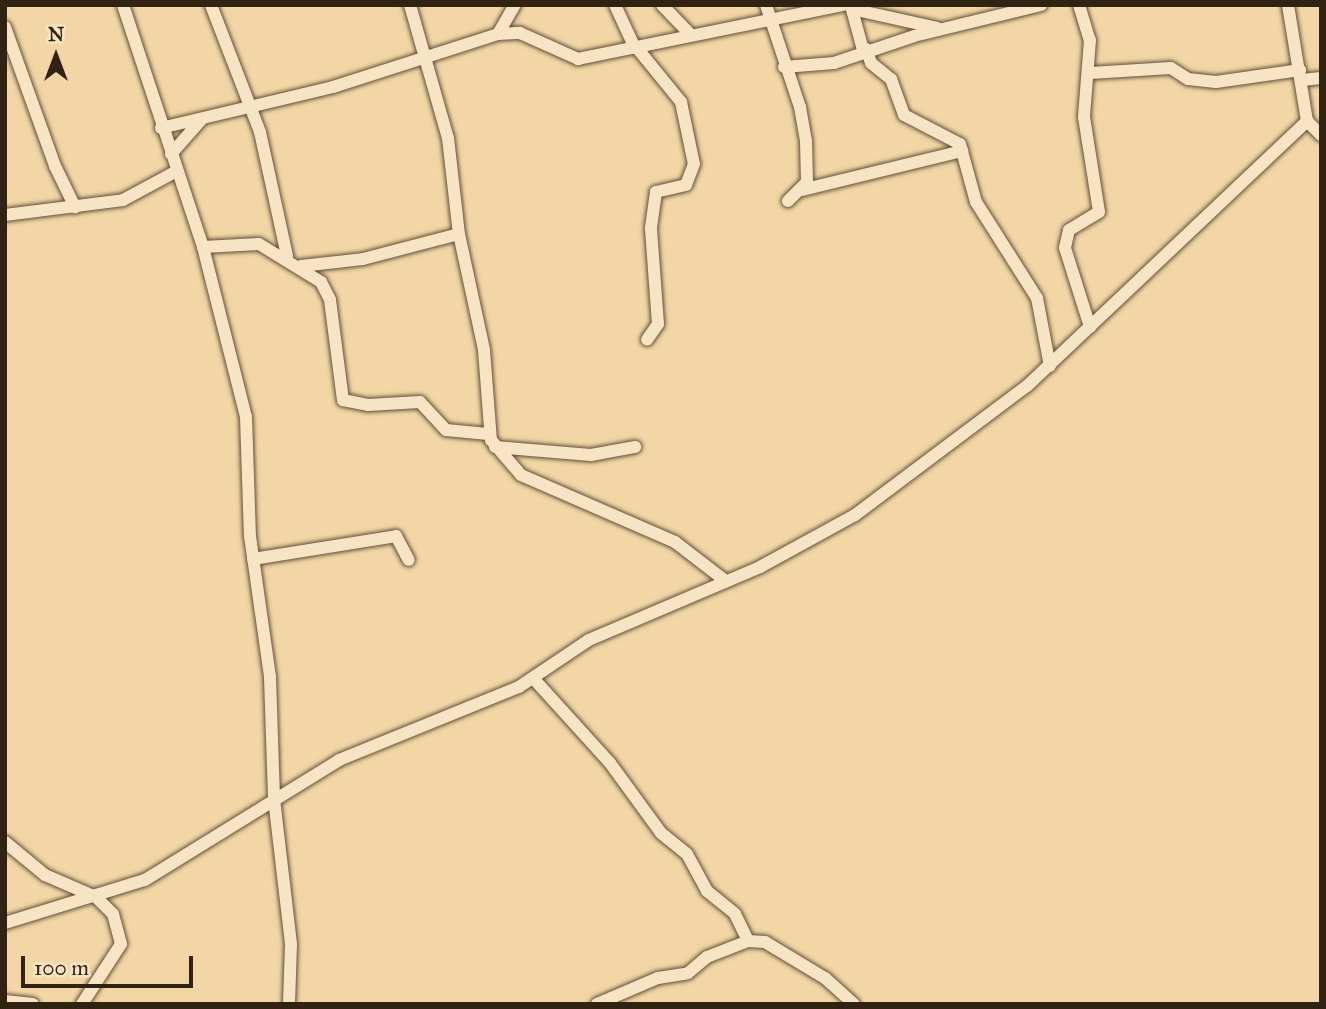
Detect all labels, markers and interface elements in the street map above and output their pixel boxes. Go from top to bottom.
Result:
north arrow [21,21,91,91]
text: N [48,23,64,46]
scale bar [24,942,196,986]
text: 100 m [34,955,89,981]

